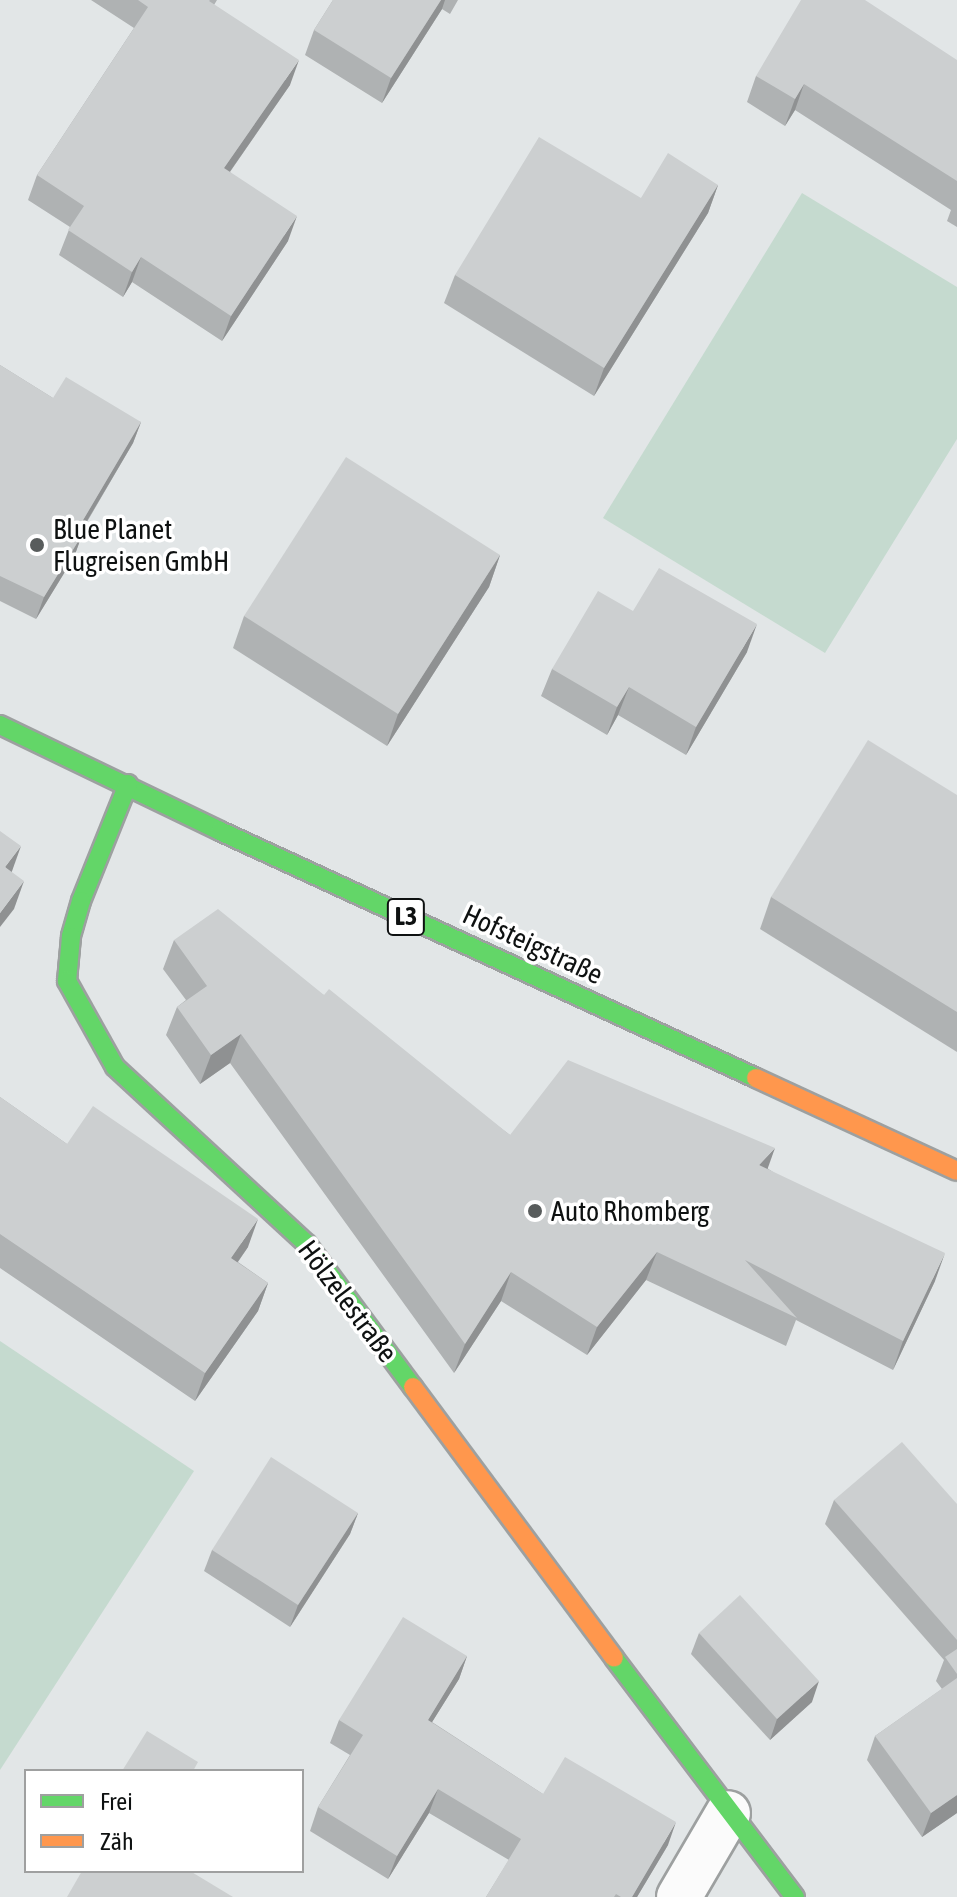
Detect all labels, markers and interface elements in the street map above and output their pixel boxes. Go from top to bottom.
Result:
place label: Blue Planet Flugreisen GmbH [53,512,229,578]
marker: Blue Planet Flugreisen GmbH [28,536,46,554]
road number: L3 [386,895,426,939]
street label: Hofsteigstraße [458,897,608,991]
place label: Auto Rhomberg [551,1194,709,1228]
marker: Auto Rhomberg [526,1202,544,1220]
street label: Hölzelestraße [291,1233,405,1369]
legend [24,1769,304,1873]
text: Frei [100,1788,133,1815]
text: Zäh [100,1828,134,1855]

